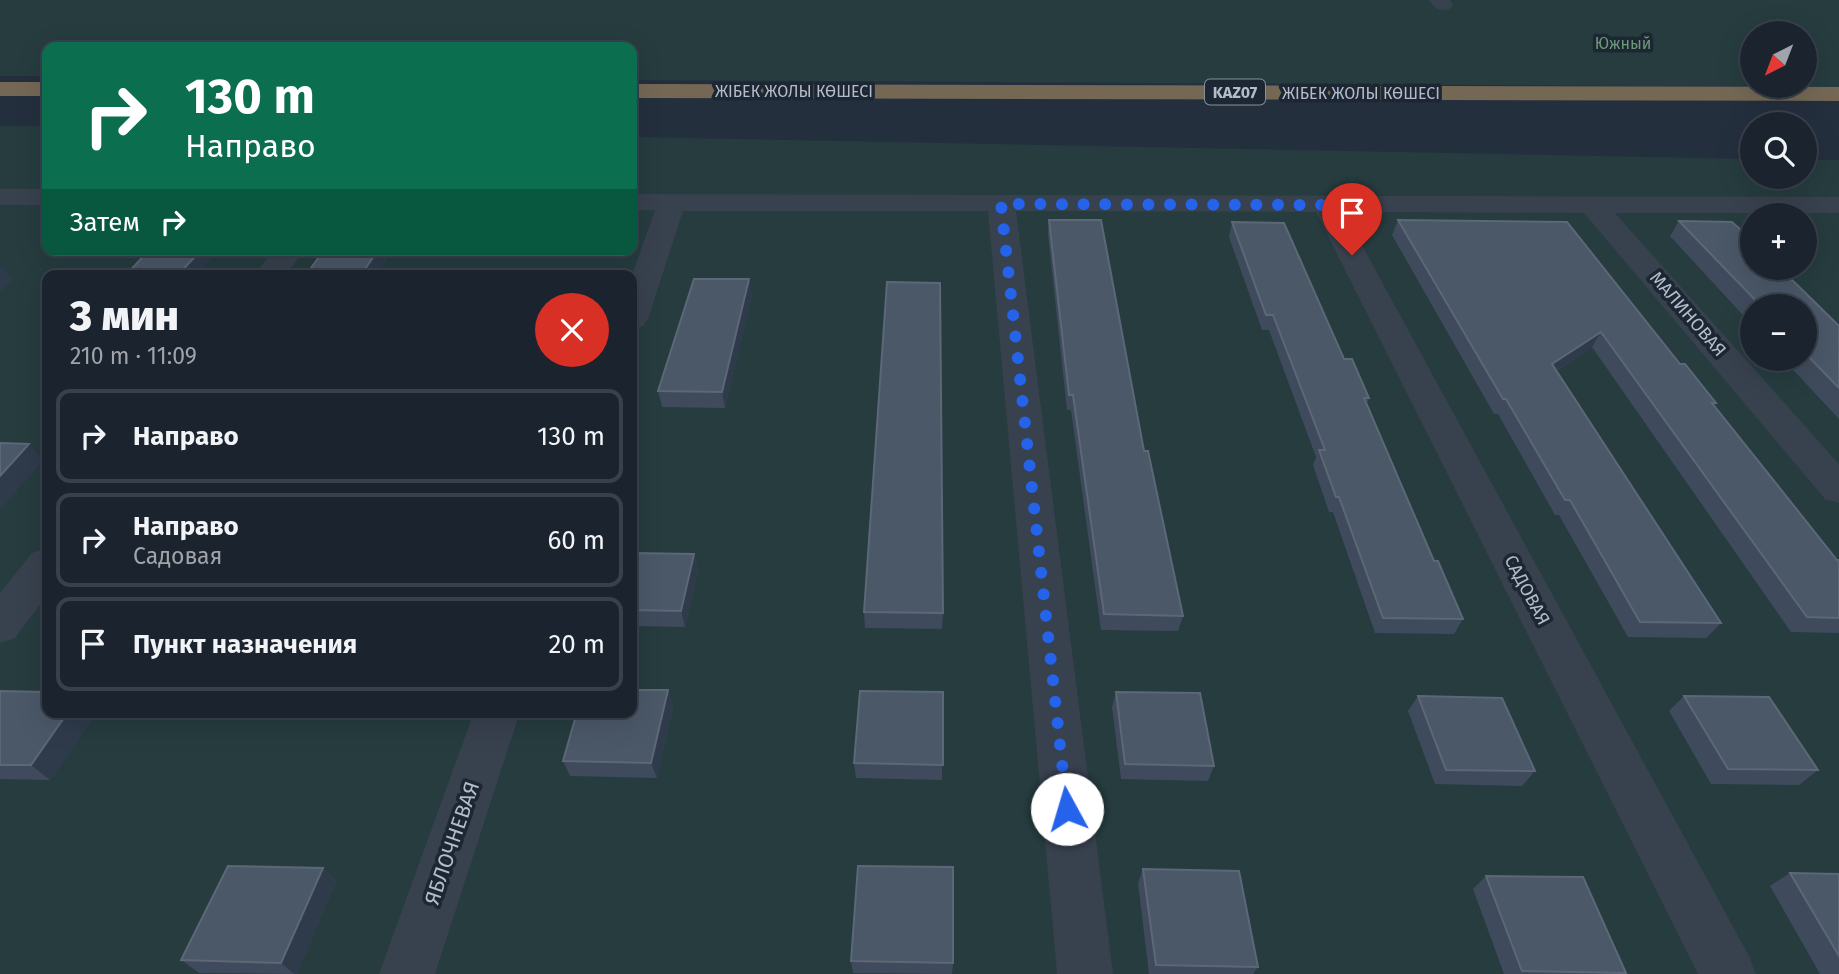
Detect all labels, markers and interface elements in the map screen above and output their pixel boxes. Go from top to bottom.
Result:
north arrow [1740,21,1816,98]
map controls [1740,21,1817,371]
park label: Южный [1595,34,1651,53]
text: 130 m [185,67,315,126]
icon: right [70,70,161,161]
road number: KAZ07 [1205,80,1265,104]
street label: ЖІБЕК ЖОЛЫ КӨШЕСІ [715,82,873,101]
street label: ЖІБЕК ЖОЛЫ КӨШЕСІ [1282,84,1440,103]
button: search [1740,112,1817,189]
text: Направо [185,127,316,165]
pin [1322,183,1382,255]
icon: arrive [1333,194,1371,232]
icon: right [154,203,192,241]
button: + [1740,203,1817,280]
text: Затем [70,207,140,238]
street label: МАЛИНОВАЯ [1645,267,1731,361]
text: 3 мин [70,291,179,341]
button: close [535,293,609,367]
button: − [1740,294,1817,371]
text: 210 m · 11:09 [70,342,197,370]
icon: right [74,417,112,455]
text: Направо [133,421,239,452]
text: 130 m [537,421,605,452]
text: Направо [133,511,239,542]
icon: right [74,521,112,559]
text: 60 m [547,525,605,556]
text: Садовая [133,542,222,570]
street label: САДОВАЯ [1499,551,1555,629]
icon: arrive [74,625,112,663]
text: Пункт назначения [133,629,357,660]
text: 20 m [548,629,605,660]
position arrow [1030,772,1104,846]
street label: ЯБЛОЧНЕВАЯ [419,778,485,908]

